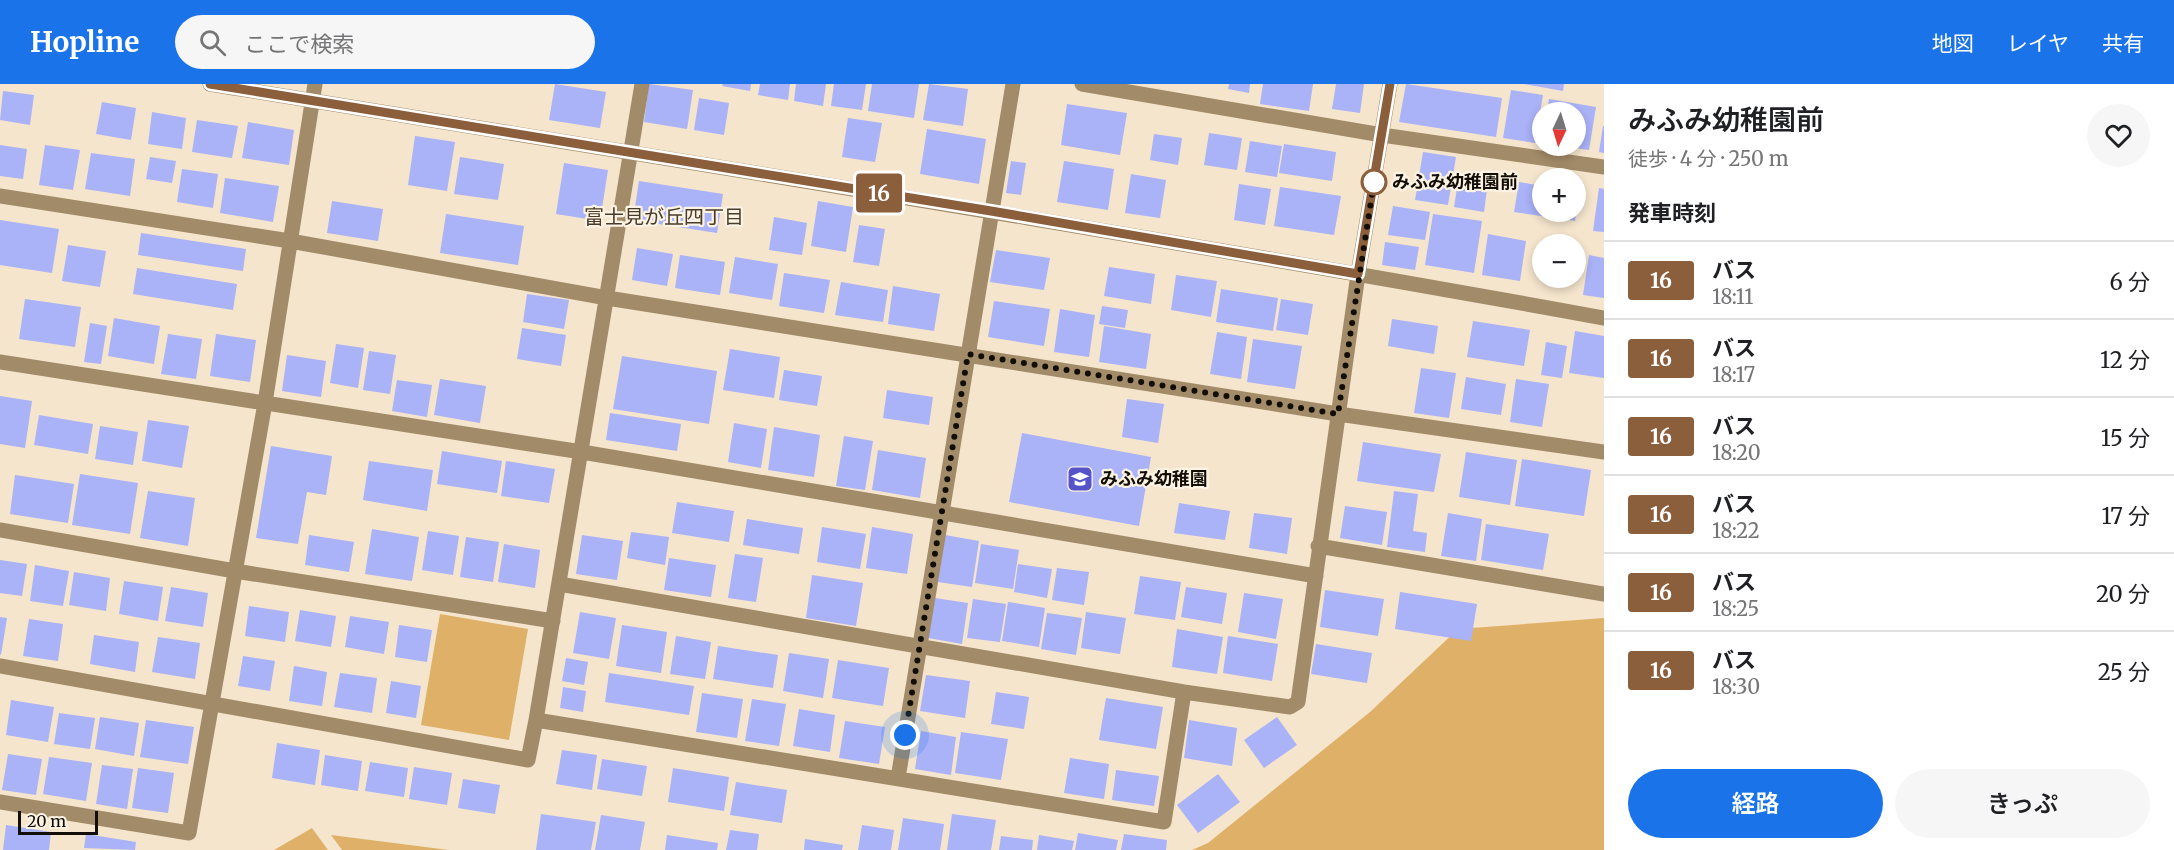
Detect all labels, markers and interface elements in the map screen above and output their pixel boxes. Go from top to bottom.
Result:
search box [175,15,595,69]
text: Hopline [30,24,139,60]
icon: search [196,26,229,59]
text: ここで検索 [244,30,354,58]
text: 地図 [1932,30,1974,57]
text: レイヤ [2007,30,2069,57]
text: 共有 [2102,30,2144,57]
north arrow [1532,102,1586,156]
map controls [1532,102,1586,288]
text: みふみ幼稚園前 [1628,102,1824,138]
button: heart [2087,104,2150,167]
text: 徒歩 · 4 分 · 250 m [1628,146,1789,171]
button: + [1532,168,1586,222]
marker: みふみ幼稚園前 [1361,169,1387,195]
place label: みふみ幼稚園前 [1392,170,1518,193]
line badge: 16 [852,174,906,212]
text: 16 [868,180,890,207]
text: 発車時刻 [1628,199,1716,227]
district label: 富士見が丘四丁目 [584,204,744,229]
button: − [1532,234,1586,288]
text: バス [1712,256,1756,284]
text: 16 [1650,267,1672,294]
text: 6 分 [2109,268,2150,296]
text: 18:11 [1712,284,1753,309]
text: バス [1712,334,1756,362]
text: 16 [1650,345,1672,372]
text: 12 分 [2100,346,2150,374]
text: 18:17 [1712,362,1755,387]
text: バス [1712,412,1756,440]
text: 16 [1650,423,1672,450]
text: 15 分 [2101,424,2150,452]
text: 18:20 [1712,440,1761,465]
school or university icon: みふみ幼稚園 [1065,464,1095,494]
place label: みふみ幼稚園 [1100,467,1208,490]
text: バス [1712,490,1756,518]
text: 16 [1650,501,1672,528]
text: 17 分 [2102,502,2150,530]
text: 18:22 [1712,518,1760,543]
text: バス [1712,568,1756,596]
text: 16 [1650,579,1672,606]
text: 20 分 [2096,580,2150,608]
text: 18:25 [1712,596,1759,621]
text: バス [1712,646,1756,674]
text: 16 [1650,657,1672,684]
text: 25 分 [2098,658,2150,686]
text: 18:30 [1712,674,1760,699]
your location [890,720,920,750]
button: 経路 [1628,769,1883,838]
button: きっぷ [1895,769,2150,838]
scale bar [18,808,98,836]
text: 20 m [27,811,66,831]

